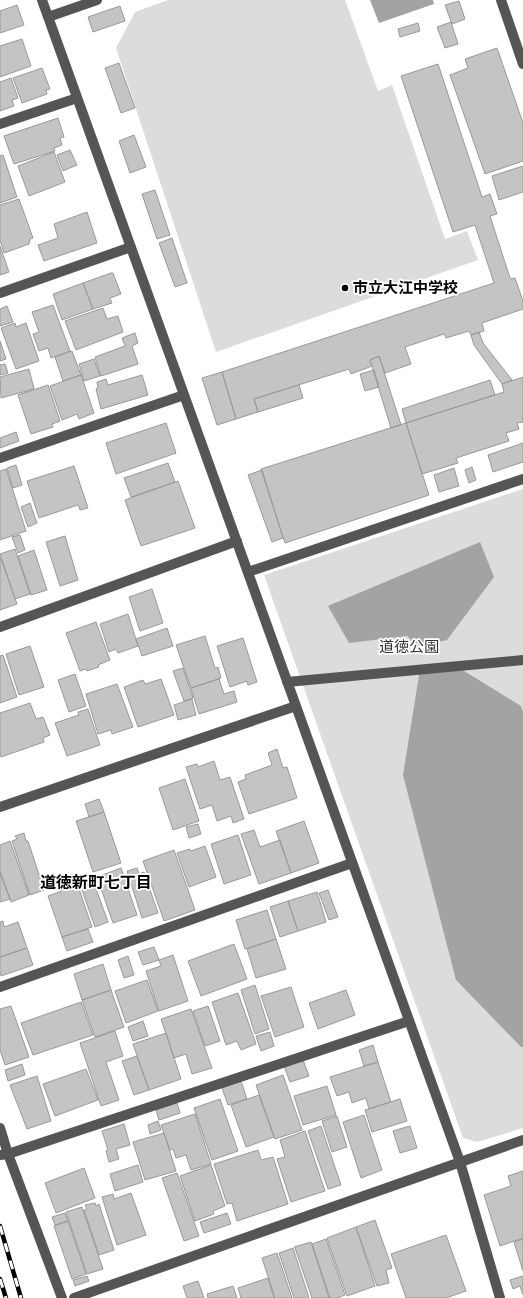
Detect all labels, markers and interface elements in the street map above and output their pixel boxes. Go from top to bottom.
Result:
place label: 市立大江中学校 [353,279,458,298]
marker: 市立大江中学校 [340,283,350,293]
park label: 道徳公園 [379,638,439,657]
district label: 道徳新町七丁目 [40,874,152,893]

